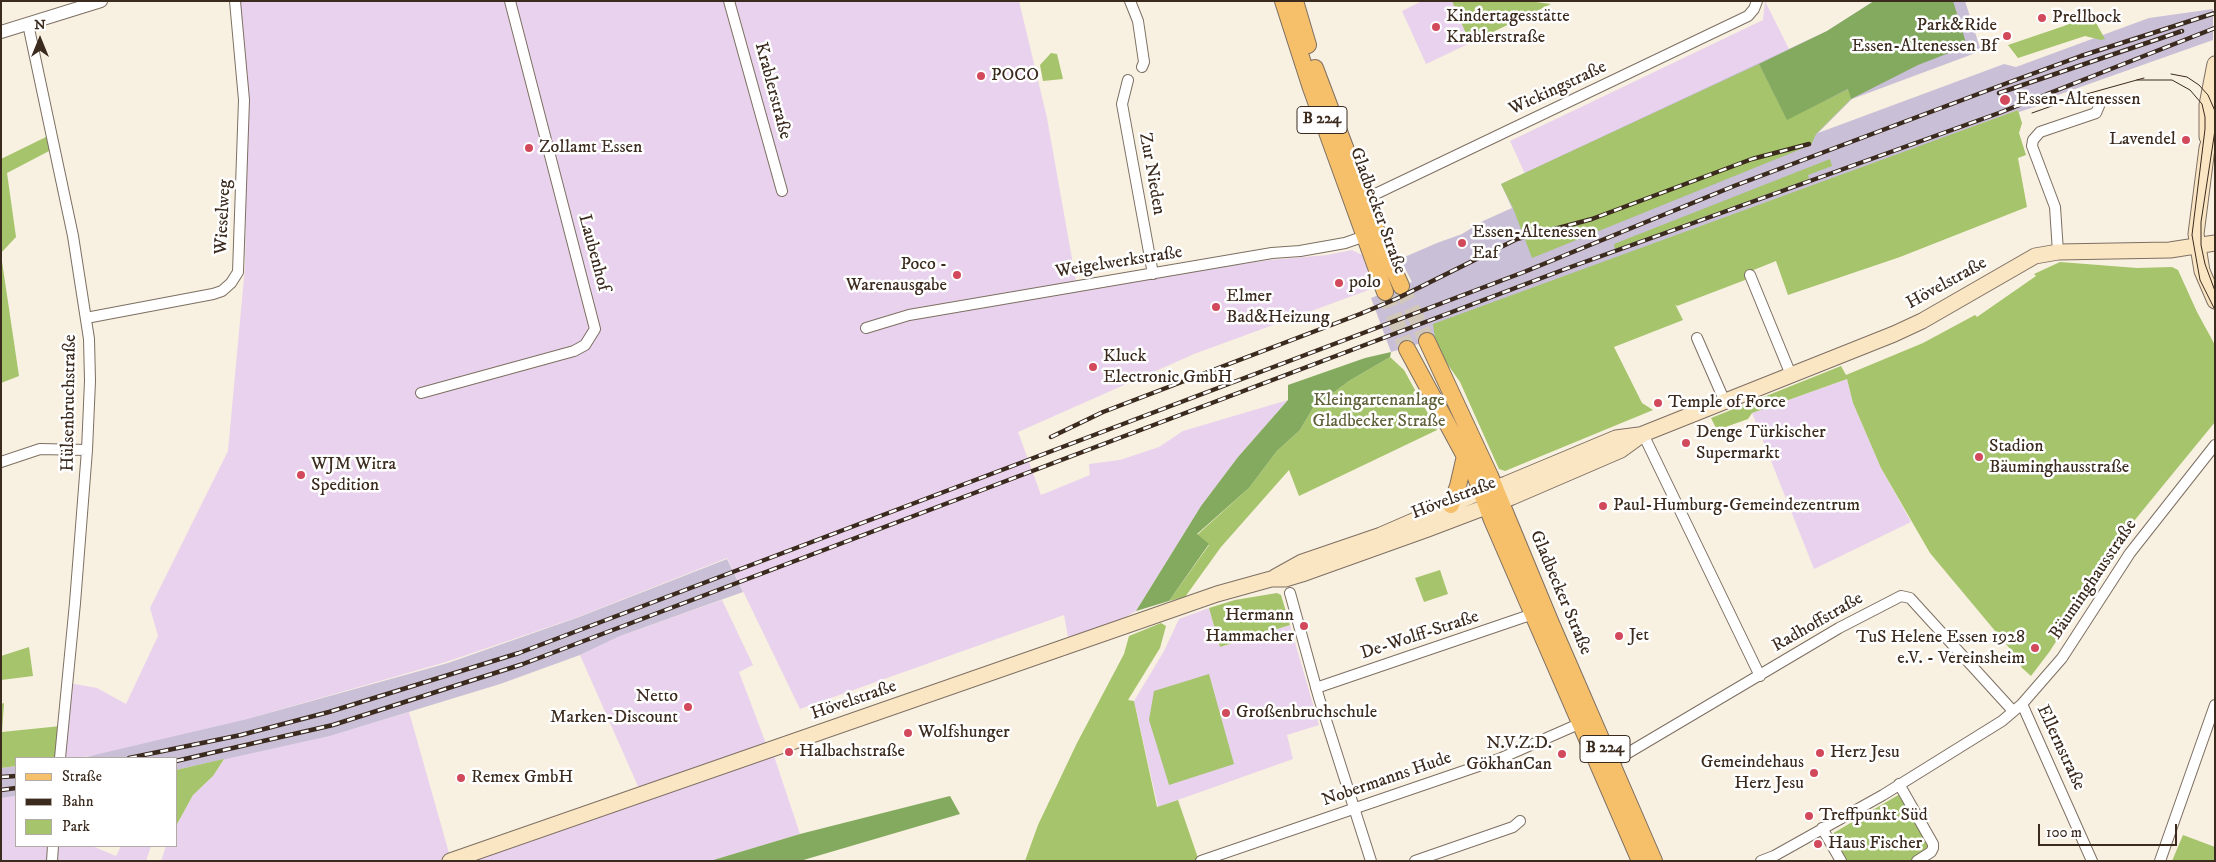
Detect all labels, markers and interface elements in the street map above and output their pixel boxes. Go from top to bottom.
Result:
place label: Kindertagesstätte Krablerstraße [1446,6,1570,48]
place label: Prellbock [2052,7,2121,29]
marker: Prellbock [2036,12,2048,24]
north arrow [15,15,65,65]
place label: Park&Ride Essen-Altenessen Bf [1851,15,1997,58]
text: N [34,16,46,34]
marker: Kindertagesstätte Krablerstraße [1430,21,1442,33]
marker: Park&Ride Essen-Altenessen Bf [2001,30,2013,42]
street label: Krablerstraße [749,40,795,142]
street label: Wickingstraße [1506,57,1610,121]
place label: POCO [991,65,1039,87]
marker: POCO [975,70,987,82]
place label: Essen-Altenessen [2016,89,2141,111]
marker: Essen-Altenessen [1998,93,2012,107]
road number: B 224 [1297,106,1347,134]
place label: Lavendel [2109,129,2176,151]
street label: Zur Nieden [1133,131,1169,217]
marker: Lavendel [2180,134,2192,146]
place label: Zollamt Essen [539,137,642,159]
marker: Zollamt Essen [523,142,535,154]
street label: Gladbecker Straße [1344,145,1410,277]
street label: Wieselweg [211,179,237,255]
street label: Laubenhof [572,212,614,294]
place label: Essen-Altenessen Eaf [1472,222,1597,264]
marker: Essen-Altenessen Eaf [1456,237,1468,249]
street label: Weigelwerkstraße [1054,242,1184,284]
street label: Hövelstraße [1903,253,1991,315]
place label: Poco - Warenausgabe [846,254,947,296]
marker: Poco - Warenausgabe [951,269,963,281]
place label: polo [1349,272,1381,294]
marker: polo [1333,277,1345,289]
place label: Elmer Bad&Heizung [1226,286,1329,328]
marker: Elmer Bad&Heizung [1210,301,1222,313]
street label: Hülsenbruchstraße [58,334,82,472]
place label: Kluck Electronic GmbH [1103,346,1233,388]
marker: Kluck Electronic GmbH [1087,361,1099,373]
park label: Kleingartenanlage Gladbecker Straße [1313,390,1445,432]
place label: Temple of Force [1668,392,1786,414]
marker: Temple of Force [1652,397,1664,409]
place label: Denge Türkischer Supermarkt [1696,422,1826,464]
place label: Stadion Bäuminghausstraße [1989,436,2129,478]
marker: Denge Türkischer Supermarkt [1680,437,1692,449]
marker: Stadion Bäuminghausstraße [1973,451,1985,463]
place label: WJM Witra Spedition [311,454,396,496]
marker: WJM Witra Spedition [295,469,307,481]
street label: Hövelstraße [1409,473,1499,525]
place label: Paul-Humburg-Gemeindezentrum [1613,495,1860,517]
marker: Paul-Humburg-Gemeindezentrum [1597,500,1609,512]
street label: Bäuminghausstraße [2046,516,2142,644]
street label: Gladbecker Straße [1524,528,1596,658]
street label: Radhoffstraße [1769,588,1867,658]
place label: Hermann Hammacher [1205,605,1294,648]
street label: De-Wolff-Straße [1358,607,1482,665]
marker: Hermann Hammacher [1298,620,1310,632]
place label: Jet [1629,625,1649,647]
place label: TuS Helene Essen 1928 e.V. - Vereinsheim [1856,627,2025,670]
marker: Jet [1613,630,1625,642]
marker: TuS Helene Essen 1928 e.V. - Vereinsheim [2029,642,2041,654]
street label: Hövelstraße [809,676,899,726]
place label: Netto Marken-Discount [550,686,678,729]
marker: Netto Marken-Discount [682,701,694,713]
place label: Großenbruchschule [1236,702,1377,724]
street label: Ellernstraße [2031,702,2089,794]
marker: Großenbruchschule [1220,707,1232,719]
place label: Wolfshunger [918,722,1010,744]
marker: Wolfshunger [902,727,914,739]
place label: N.V.Z.D. GökhanCan [1466,733,1552,776]
road number: B 224 [1580,736,1630,762]
place label: Halbachstraße [799,741,905,763]
place label: Herz Jesu [1830,742,1900,764]
marker: Halbachstraße [783,746,795,758]
marker: Herz Jesu [1814,747,1826,759]
street label: Nobermanns Hude [1319,748,1455,812]
marker: N.V.Z.D. GökhanCan [1556,748,1568,760]
place label: Gemeindehaus Herz Jesu [1701,752,1804,794]
legend [15,757,178,847]
text: Straße [62,767,102,786]
place label: Remex GmbH [471,767,573,789]
marker: Gemeindehaus Herz Jesu [1808,767,1820,779]
marker: Remex GmbH [455,772,467,784]
text: Bahn [62,792,94,811]
place label: Treffpunkt Süd [1819,805,1928,827]
marker: Treffpunkt Süd [1803,810,1815,822]
scale bar [2041,814,2180,846]
text: Park [62,817,90,836]
text: 100 m [2046,823,2082,842]
place label: Haus Fischer [1828,833,1922,855]
marker: Haus Fischer [1812,838,1824,850]

